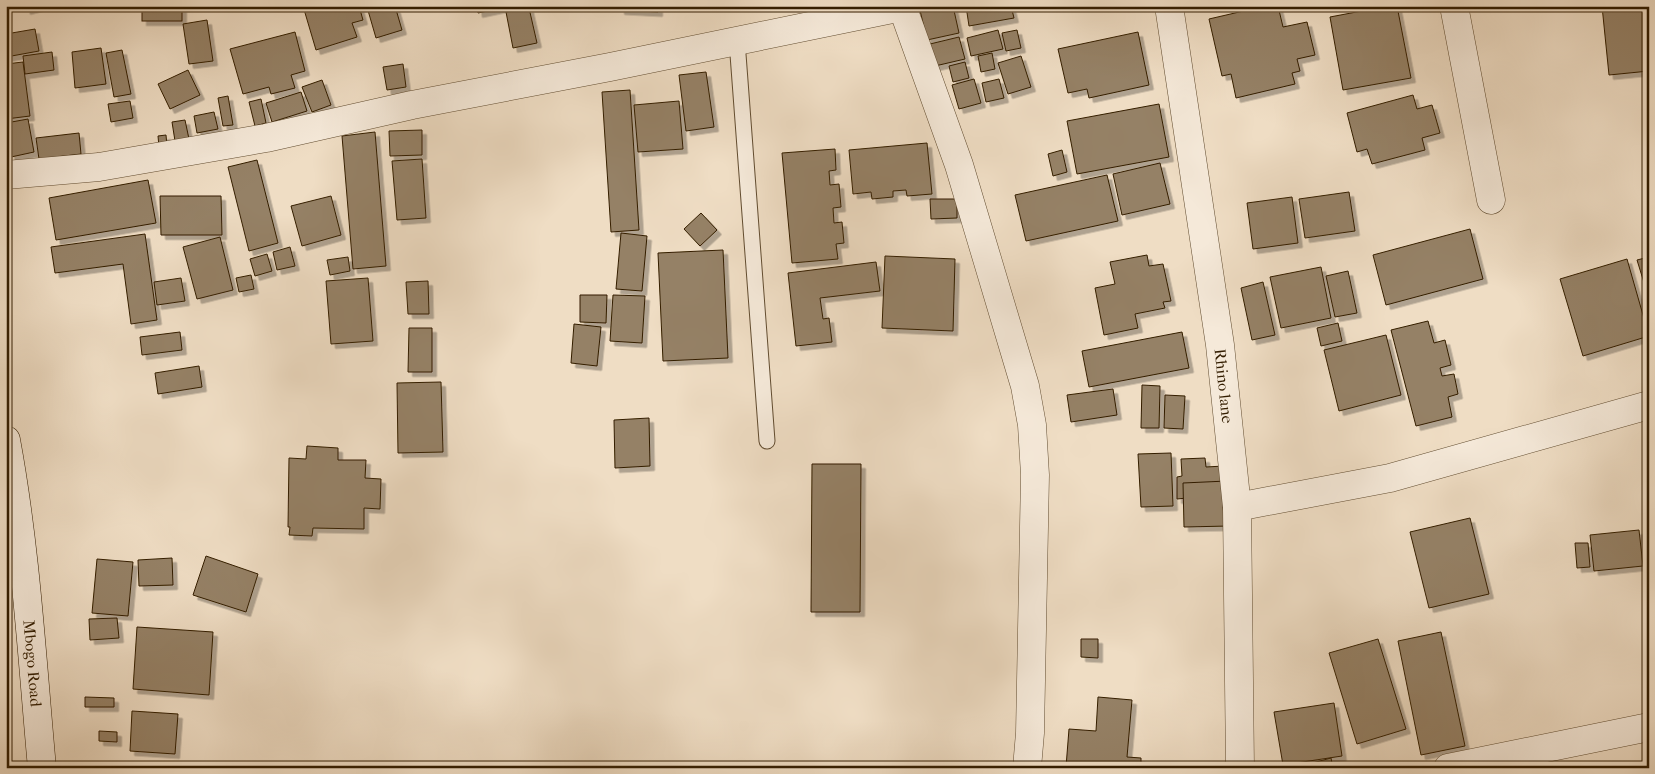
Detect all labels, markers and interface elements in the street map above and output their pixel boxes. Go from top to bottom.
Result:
street label: Rhino lane [1211,348,1238,424]
street label: Mbogo Road [20,619,46,708]

